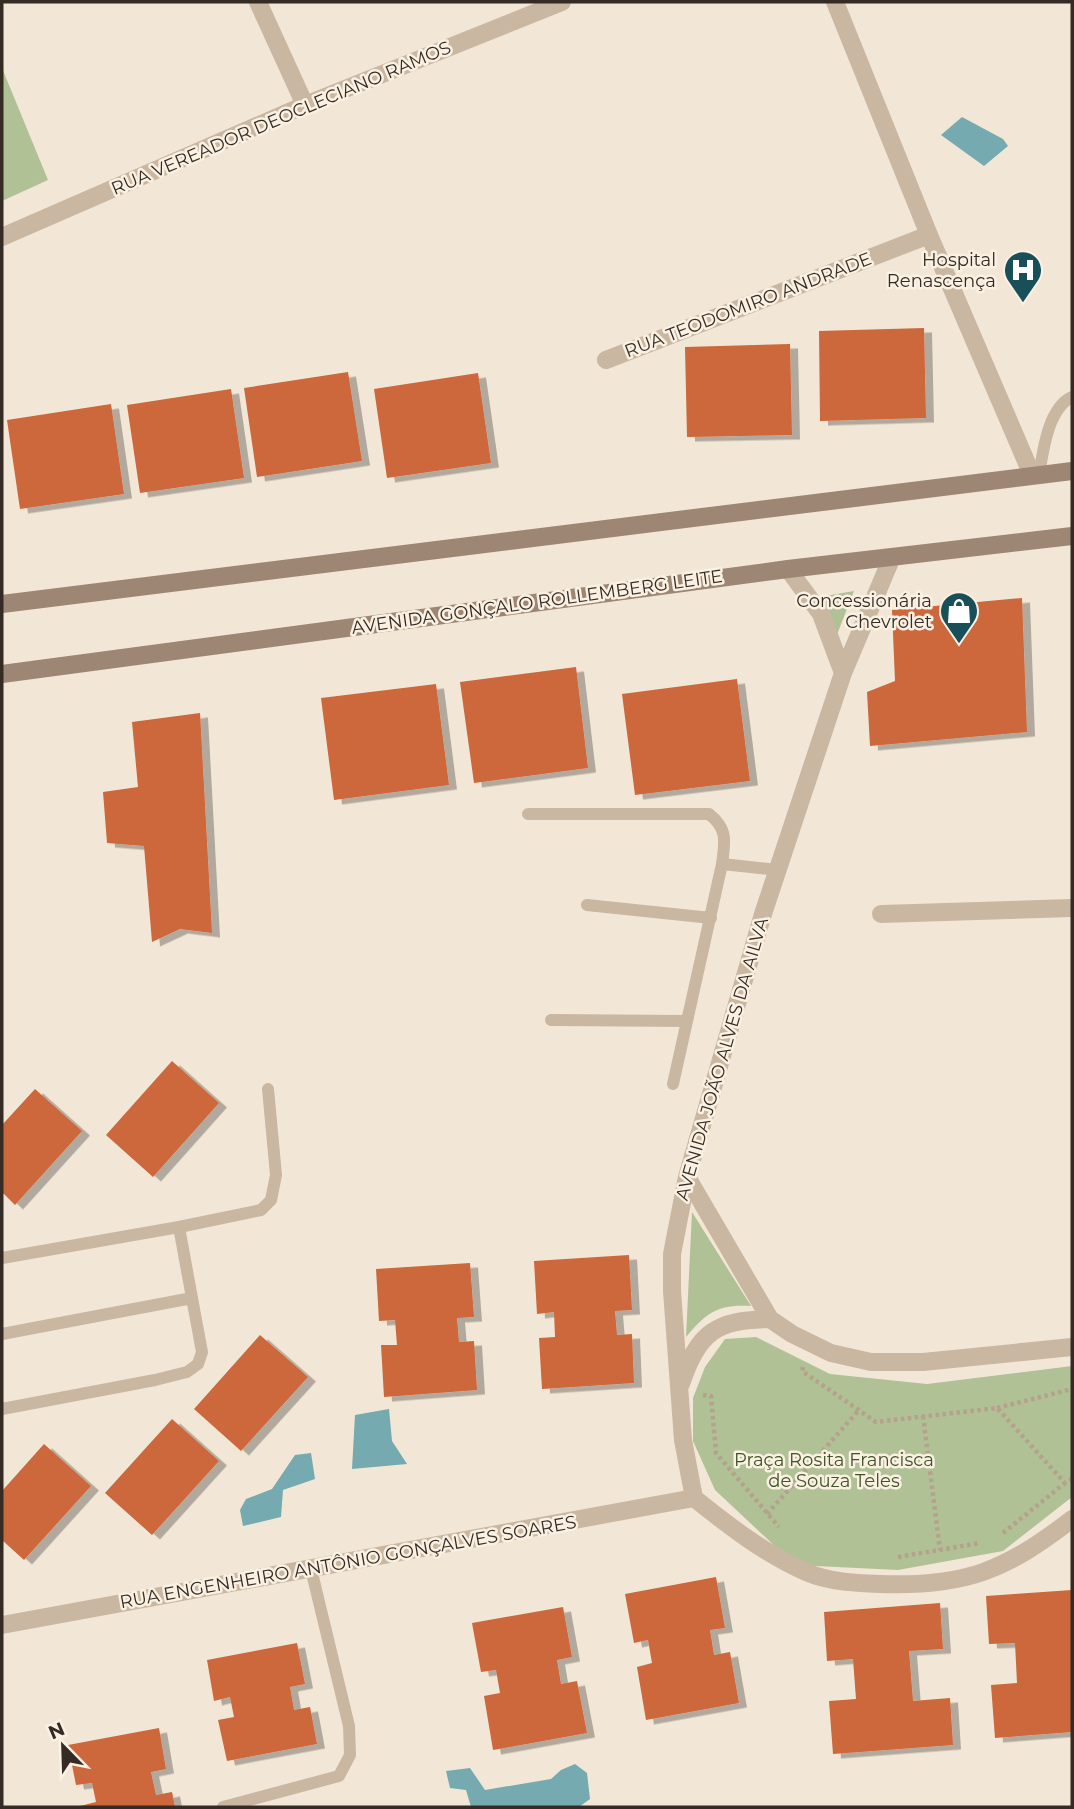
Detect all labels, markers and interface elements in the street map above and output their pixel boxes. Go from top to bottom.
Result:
street label: RUA VEREADOR DEOCLECIANO RAMOS [108,36,454,200]
street label: RUA TEODOMIRO ANDRADE [621,248,875,362]
place label: Hospital Renascença [887,249,996,292]
hospital icon: Hospital Renascença [1002,249,1044,304]
street label: AVENIDA GONÇALO ROLLEMBERG LEITE [350,565,724,639]
place label: Concessionária Chevrolet [796,590,932,633]
shop icon: Concessionária Chevrolet [938,590,980,645]
street label: AVENIDA JOÃO ALVES DA AILVA [671,915,773,1203]
park label: Praça Rosita Francisca de Souza Teles [734,1449,934,1492]
street label: RUA ENGENHEIRO ANTÔNIO GONÇALVES SOARES [118,1511,578,1613]
north arrow [28,1711,98,1781]
text: N [45,1717,68,1744]

